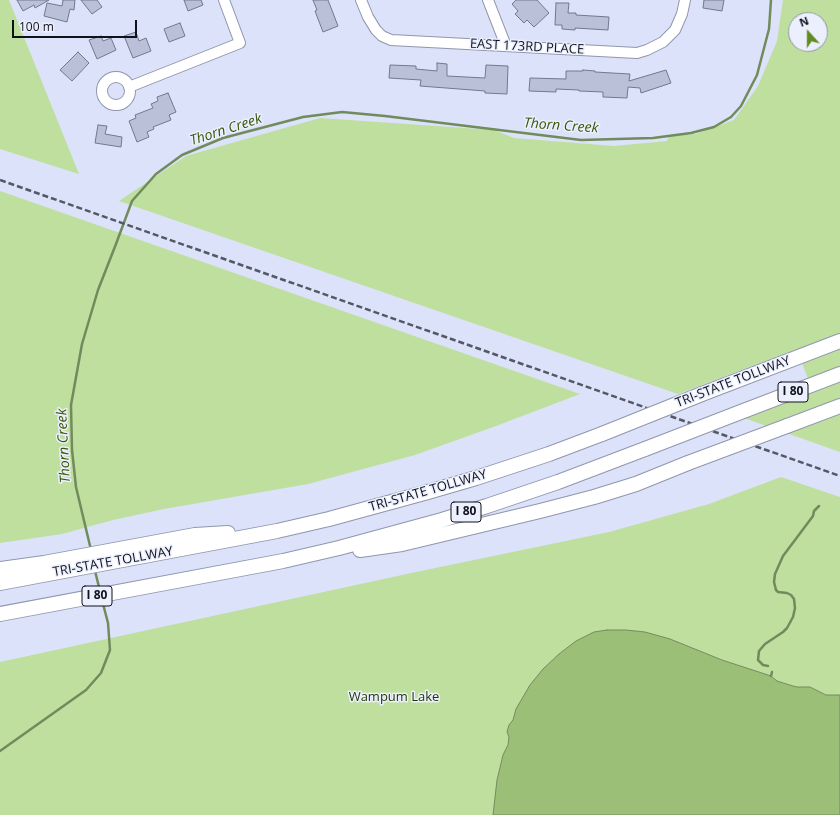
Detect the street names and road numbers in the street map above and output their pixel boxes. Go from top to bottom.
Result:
street label: EAST 173RD PLACE [469,36,585,58]
street label: TRI-STATE TOLLWAY [673,353,793,411]
road number: I 80 [778,382,808,402]
street label: TRI-STATE TOLLWAY [367,467,489,515]
road number: I 80 [451,502,481,522]
street label: TRI-STATE TOLLWAY [52,544,174,580]
road number: I 80 [82,586,112,606]

